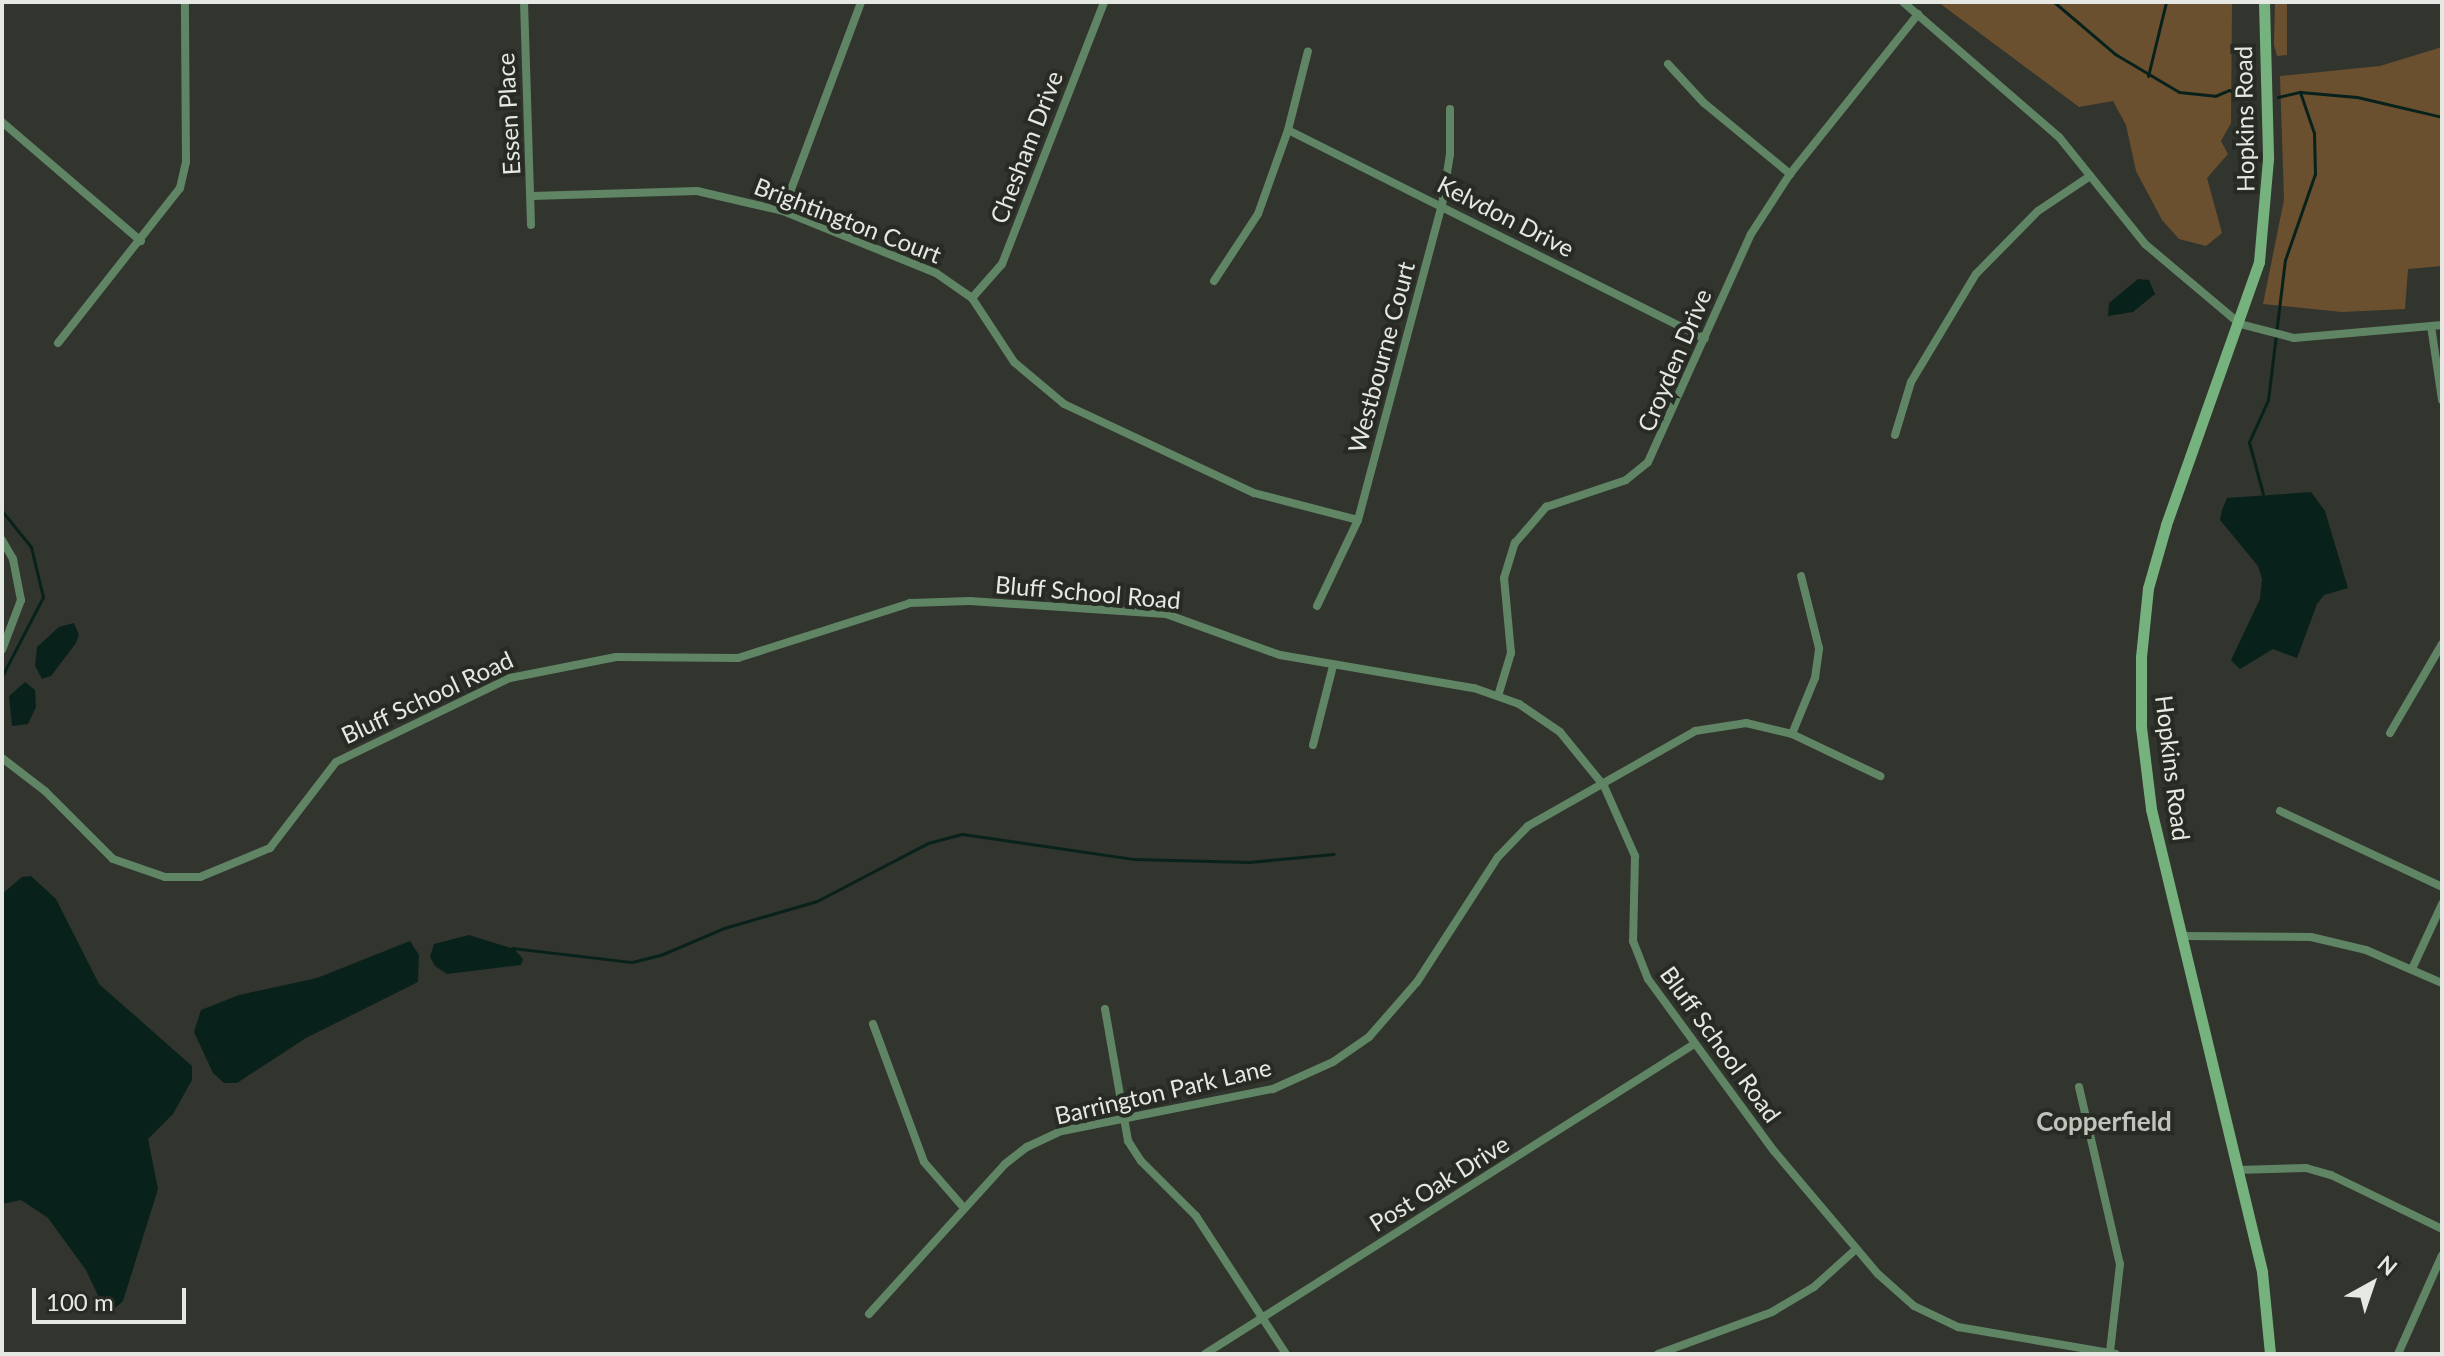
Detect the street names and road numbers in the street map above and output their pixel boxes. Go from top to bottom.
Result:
street label: Hopkins Road [2228,46,2260,192]
street label: Essen Place [490,52,526,176]
street label: Chesham Drive [984,67,1068,227]
street label: Kelvdon Drive [1433,169,1579,263]
street label: Brightington Court [750,171,946,269]
street label: Westbourne Court [1342,258,1420,456]
street label: Croyden Drive [1631,284,1717,436]
street label: Bluff School Road [994,570,1182,614]
street label: Bluff School Road [336,645,518,749]
street label: Hopkins Road [2150,694,2196,842]
street label: Bluff School Road [1655,960,1787,1128]
street label: Barrington Park Lane [1052,1052,1274,1130]
street label: Post Oak Drive [1364,1129,1514,1237]

